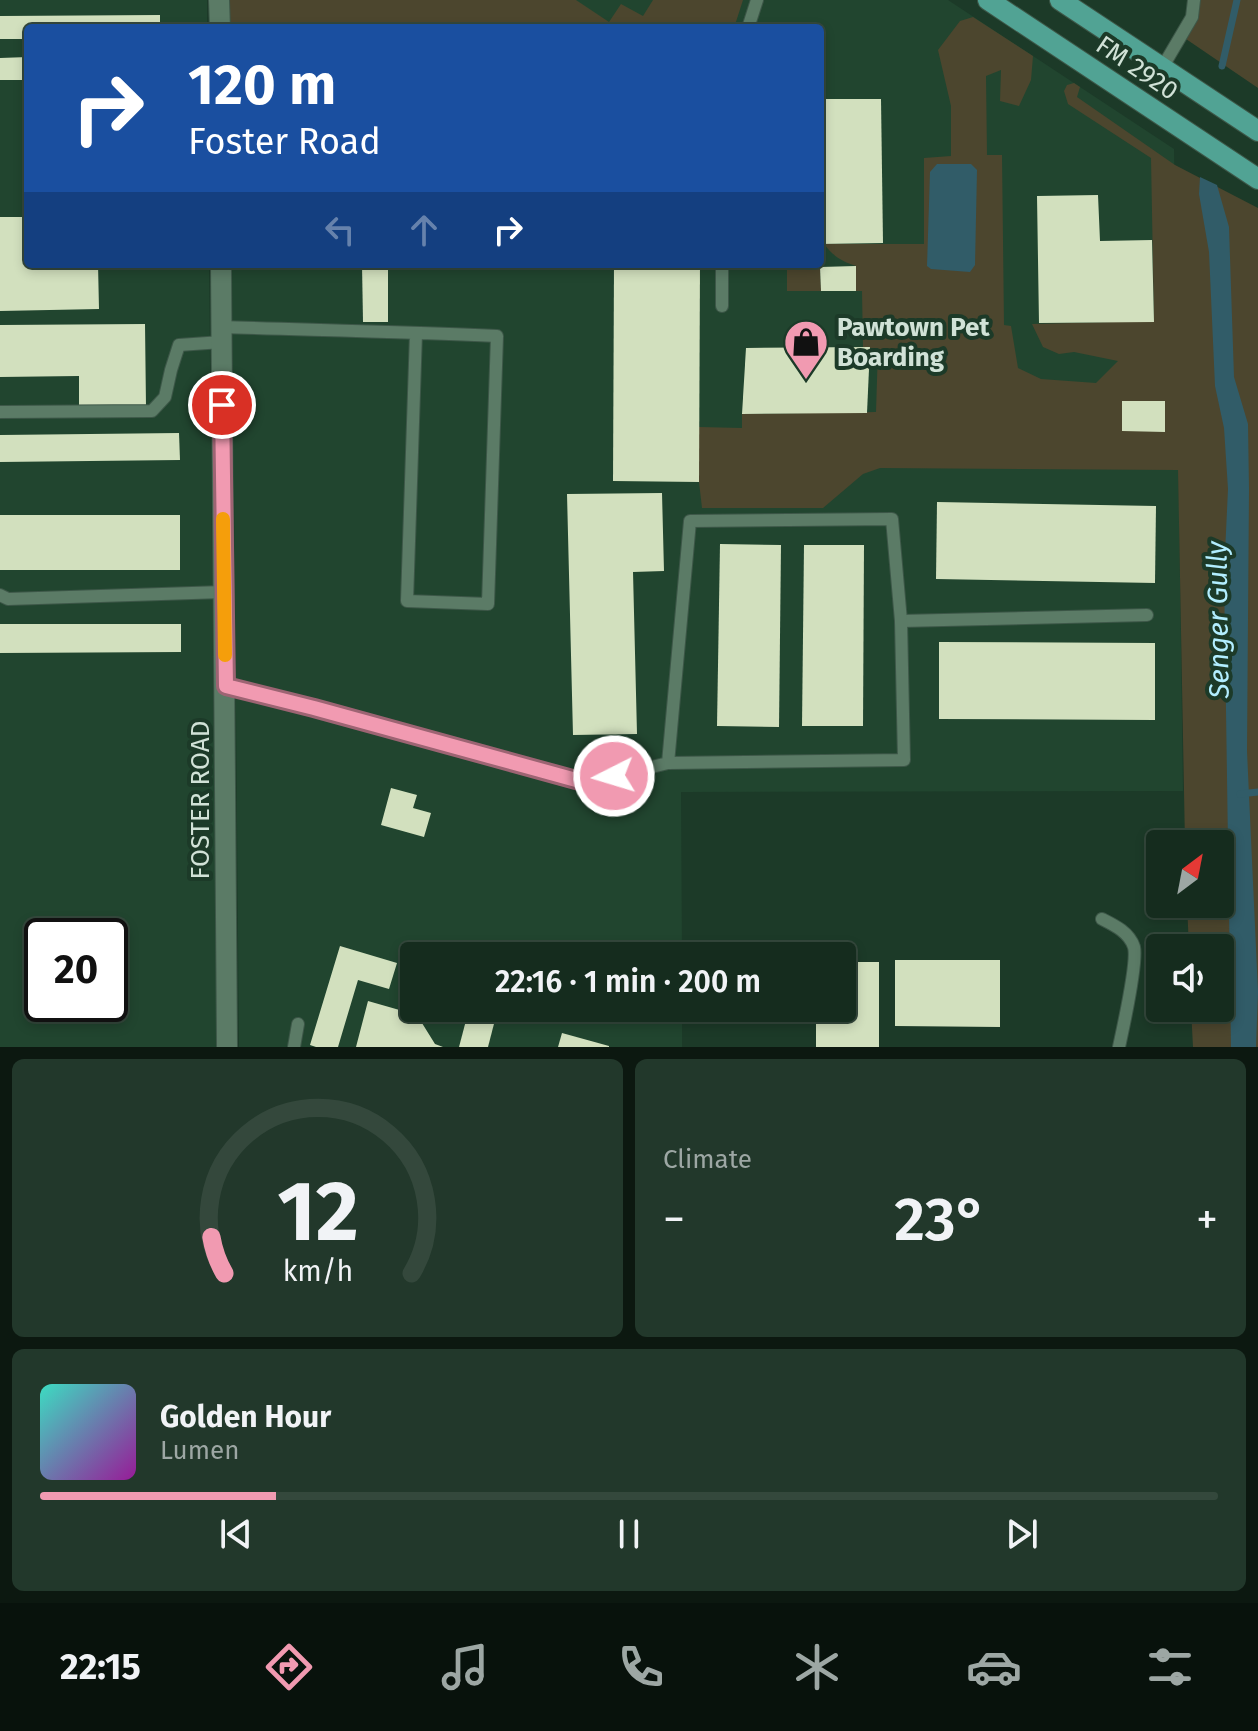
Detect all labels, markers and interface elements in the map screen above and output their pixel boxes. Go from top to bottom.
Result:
street label: FM 2920 [1090,29,1184,107]
text: 120 m [188,52,336,119]
icon: right [56,56,160,160]
text: Foster Road [188,120,381,164]
icon: left [318,208,362,252]
icon: ahead [402,208,446,252]
icon: right [486,208,530,252]
place label: Pawtown Pet Boarding [837,312,990,373]
shop icon: Pawtown Pet Boarding [782,318,830,381]
pin [188,371,256,439]
icon: arrive [200,383,244,427]
water label: Senger Gully [1200,540,1236,700]
street label: FOSTER ROAD [185,721,216,879]
position arrow [572,734,656,818]
north arrow [1146,830,1234,918]
map controls [1146,830,1234,1022]
speed limit sign: 20 [24,918,128,1022]
button: sound [1146,934,1234,1022]
text: 22:16 · 1 min · 200 m [495,964,761,1000]
text: Climate [663,1144,752,1175]
text: 12 [277,1162,358,1262]
text: 23° [894,1184,987,1256]
text: − [663,1193,685,1246]
text: + [1196,1193,1218,1246]
text: km/h [282,1254,353,1289]
text: Golden Hour [160,1399,331,1435]
text: Lumen [160,1435,239,1466]
icon: previous [214,1512,258,1556]
icon: pause [607,1512,651,1556]
icon: next [1000,1512,1044,1556]
icon: directions [261,1639,317,1695]
icon: music [437,1639,493,1695]
icon: phone [613,1639,669,1695]
icon: climate [789,1639,845,1695]
icon: car [966,1639,1022,1695]
icon: filters [1142,1639,1198,1695]
text: 22:15 [60,1645,141,1689]

